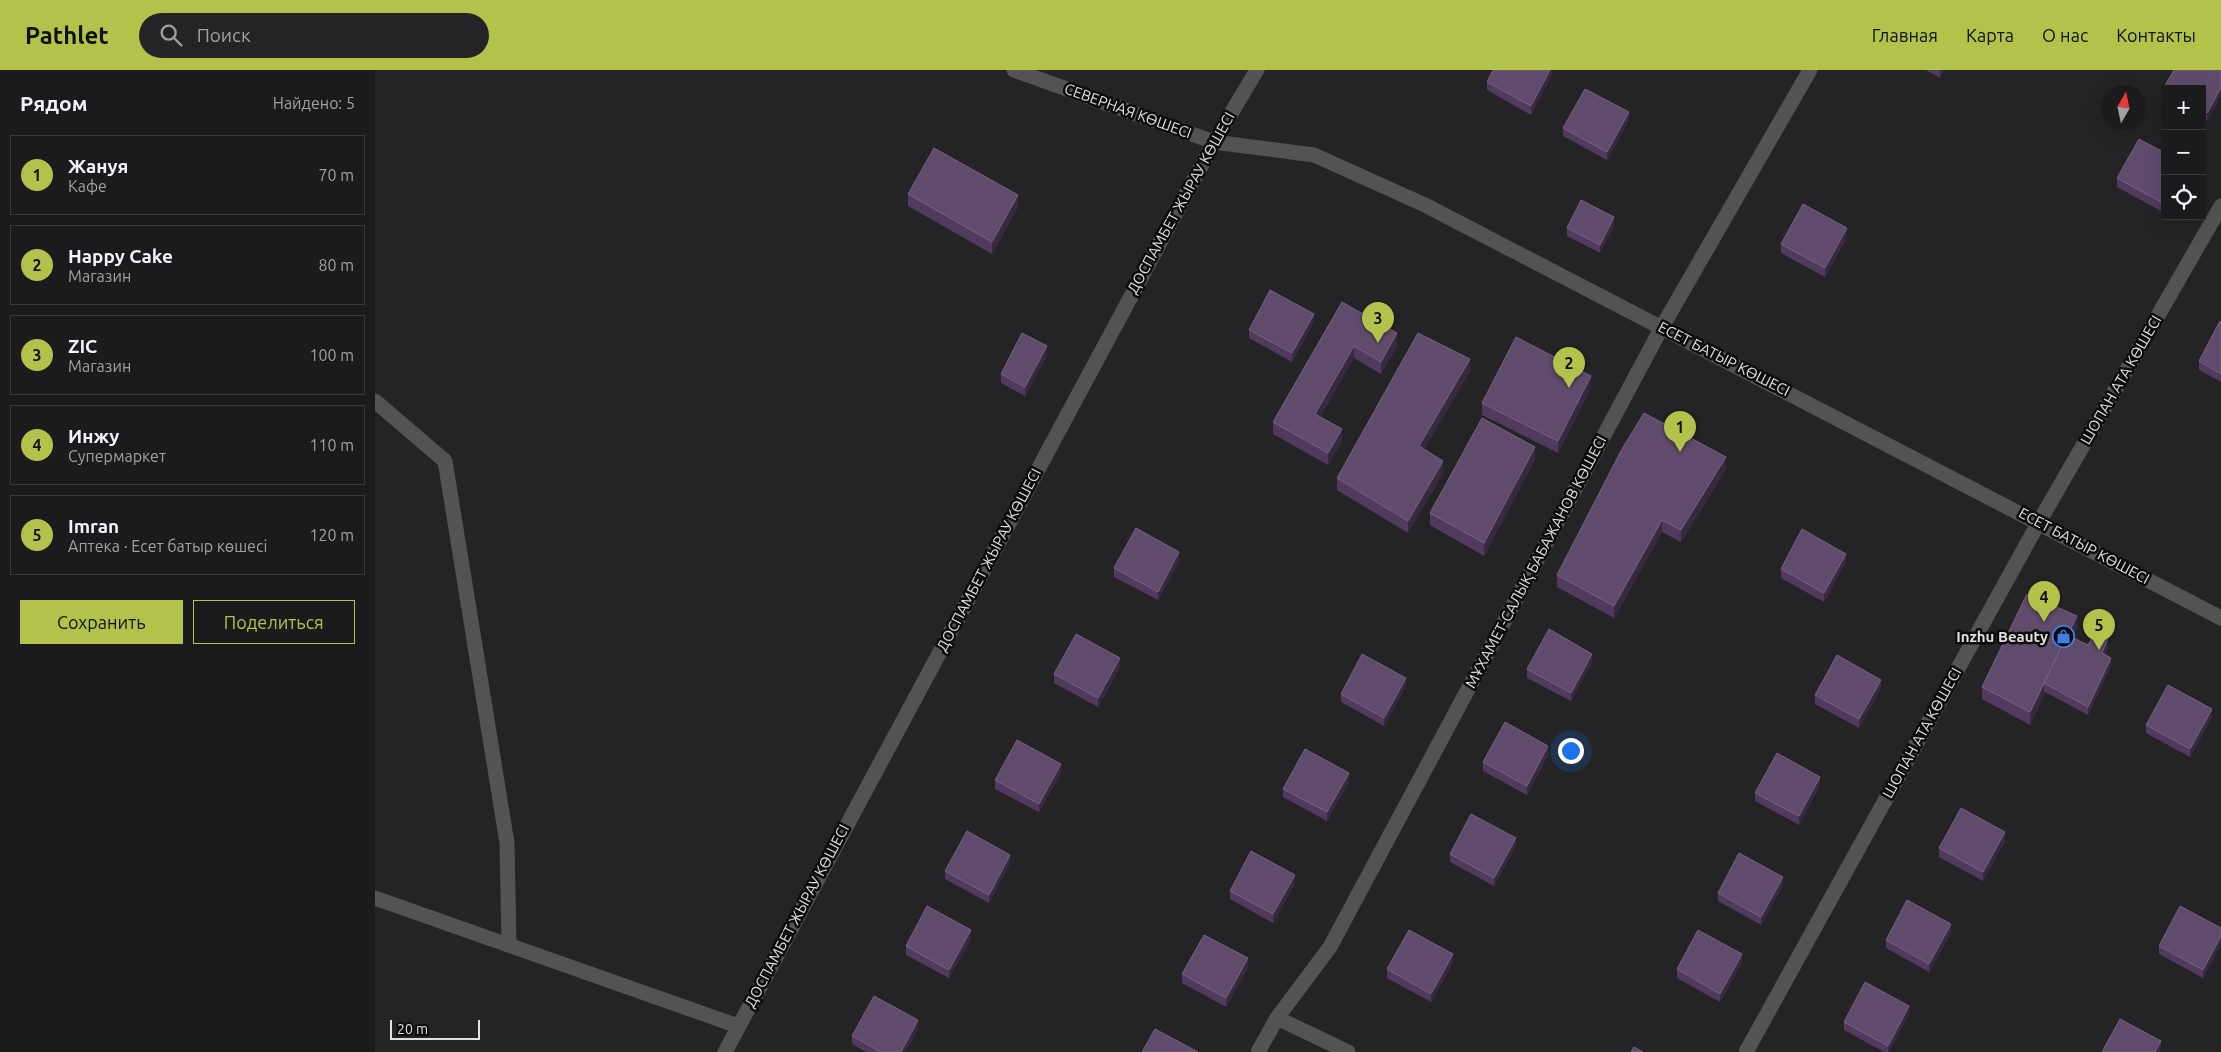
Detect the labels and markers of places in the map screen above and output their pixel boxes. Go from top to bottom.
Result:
pin: 3 [1362,302,1394,343]
pin: 2 [1553,347,1585,388]
pin: 1 [1664,411,1696,452]
pin: 4 [2028,581,2060,622]
pin: 5 [2083,609,2115,650]
shop icon: Inzhu Beauty [2052,625,2076,649]
place label: Inzhu Beauty [1956,628,2048,645]

